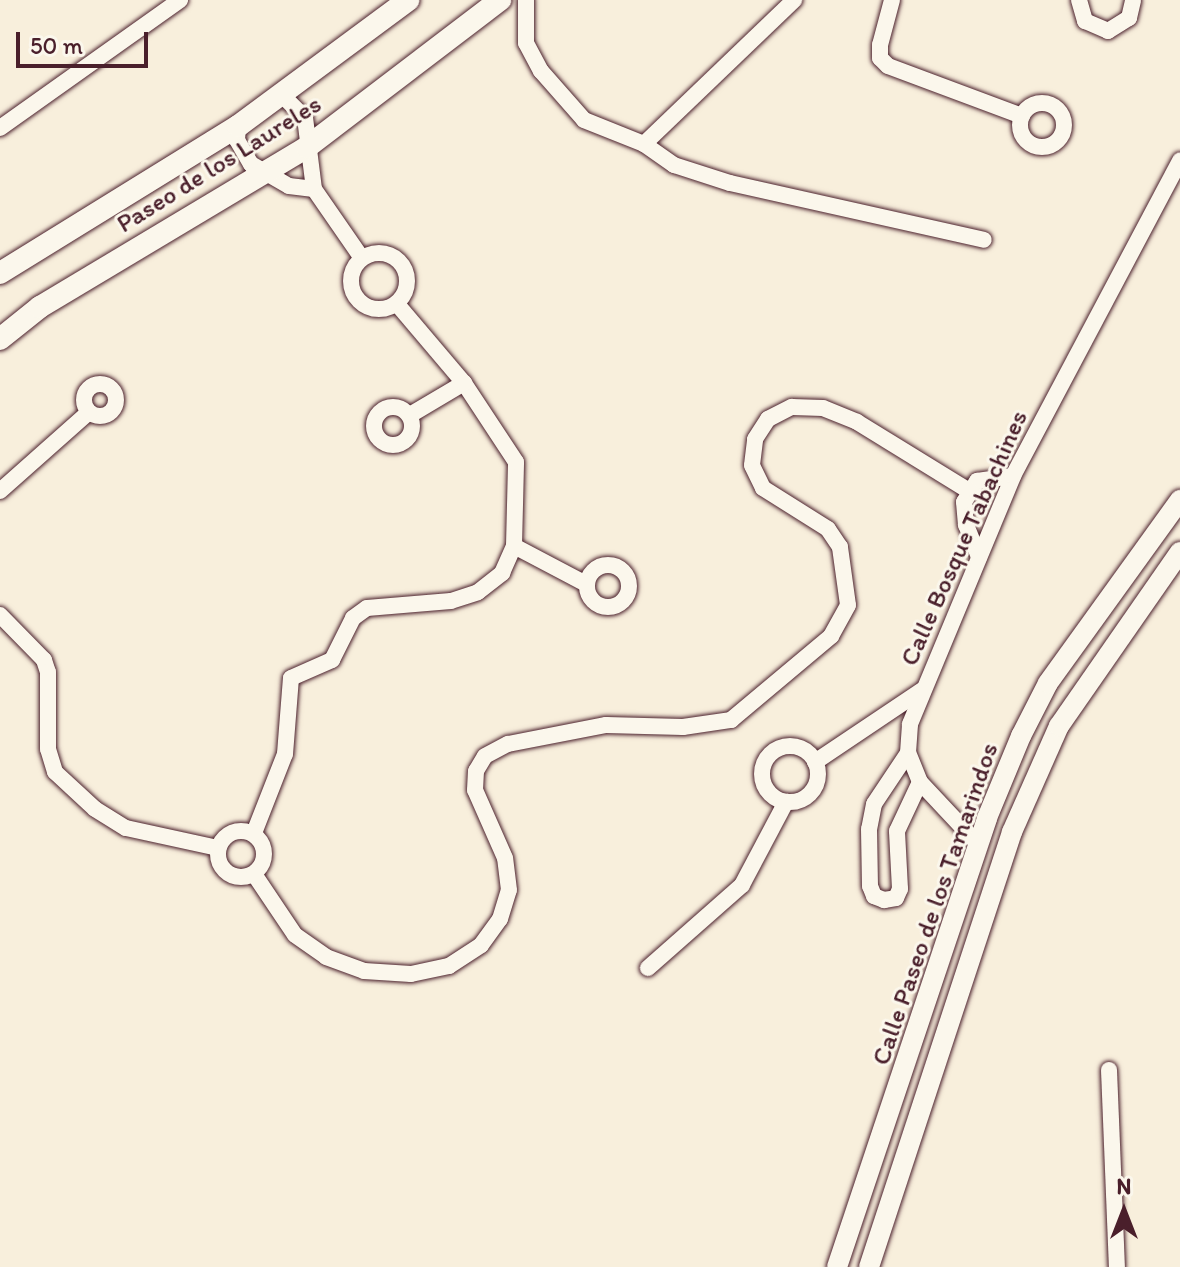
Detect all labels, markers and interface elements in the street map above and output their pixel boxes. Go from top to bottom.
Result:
scale bar [20,16,152,66]
text: 50 m [30,31,83,60]
street label: Paseo de los Laureles [111,88,327,240]
street label: Calle Bosque Tabachines [894,407,1034,669]
street label: Calle Paseo de los Tamarindos [866,741,1004,1067]
north arrow [1084,1171,1164,1251]
text: N [1117,1173,1131,1200]

